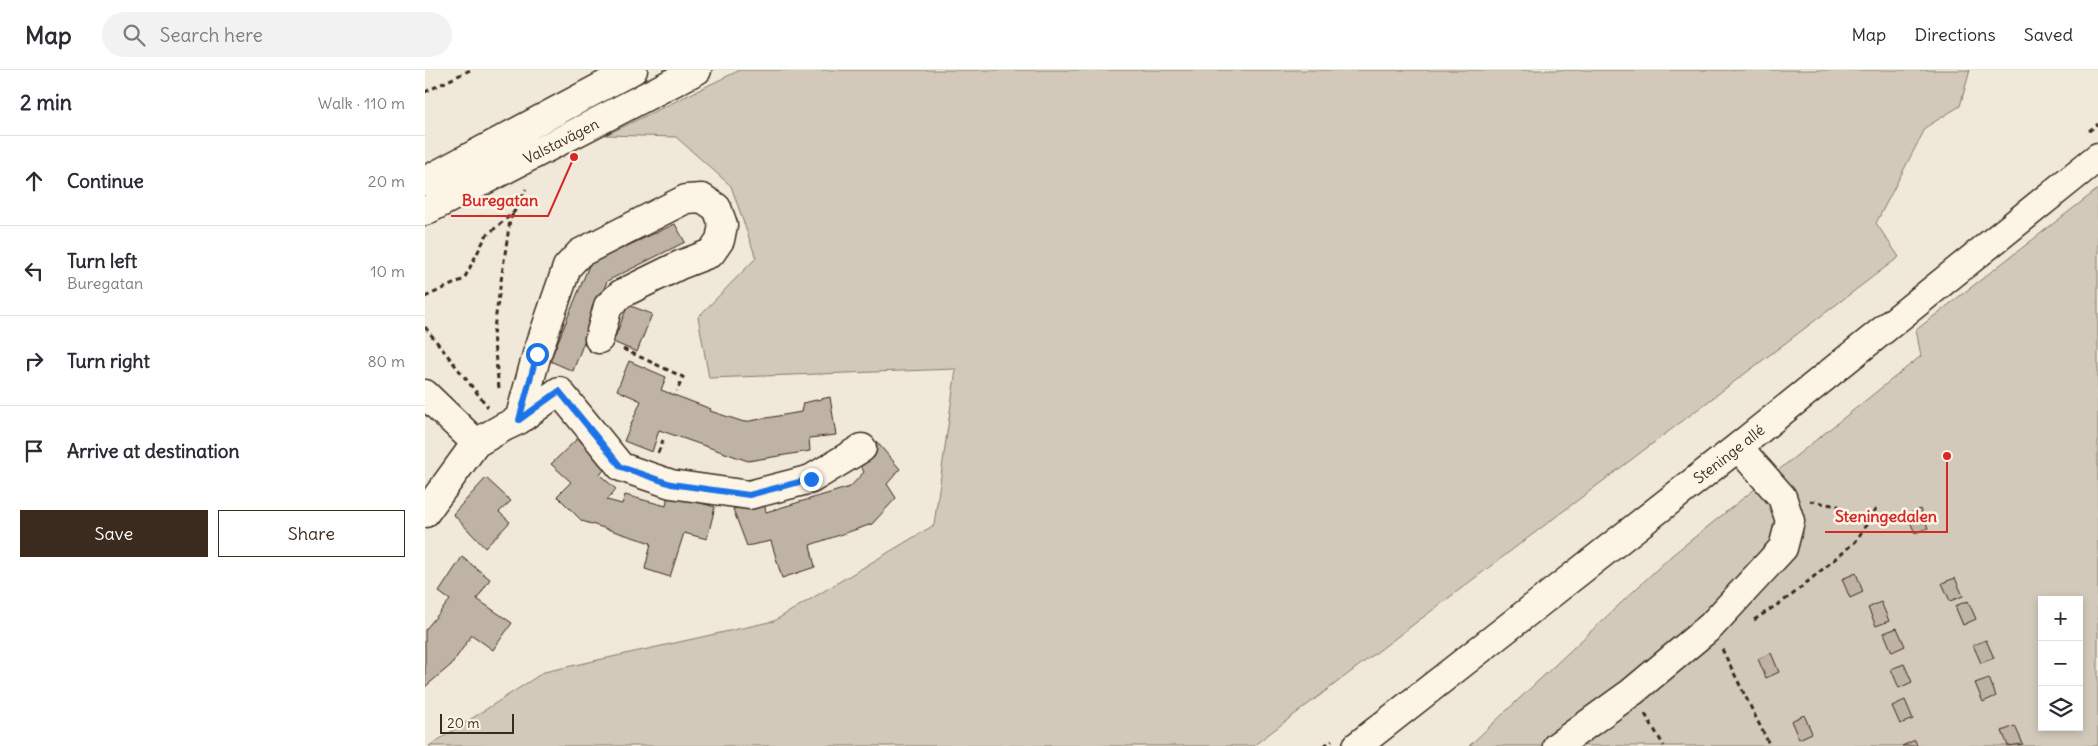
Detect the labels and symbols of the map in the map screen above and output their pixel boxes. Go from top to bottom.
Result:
street label: Valstavägen [520,114,602,168]
callout: Buregatan [451,185,548,216]
text: Buregatan [462,190,538,211]
route start [526,343,549,366]
street label: Steninge allé [1690,420,1768,488]
route end [800,468,823,491]
callout: Steningedalen [1825,501,1947,532]
text: Steningedalen [1835,506,1937,527]
scale bar [440,711,514,734]

